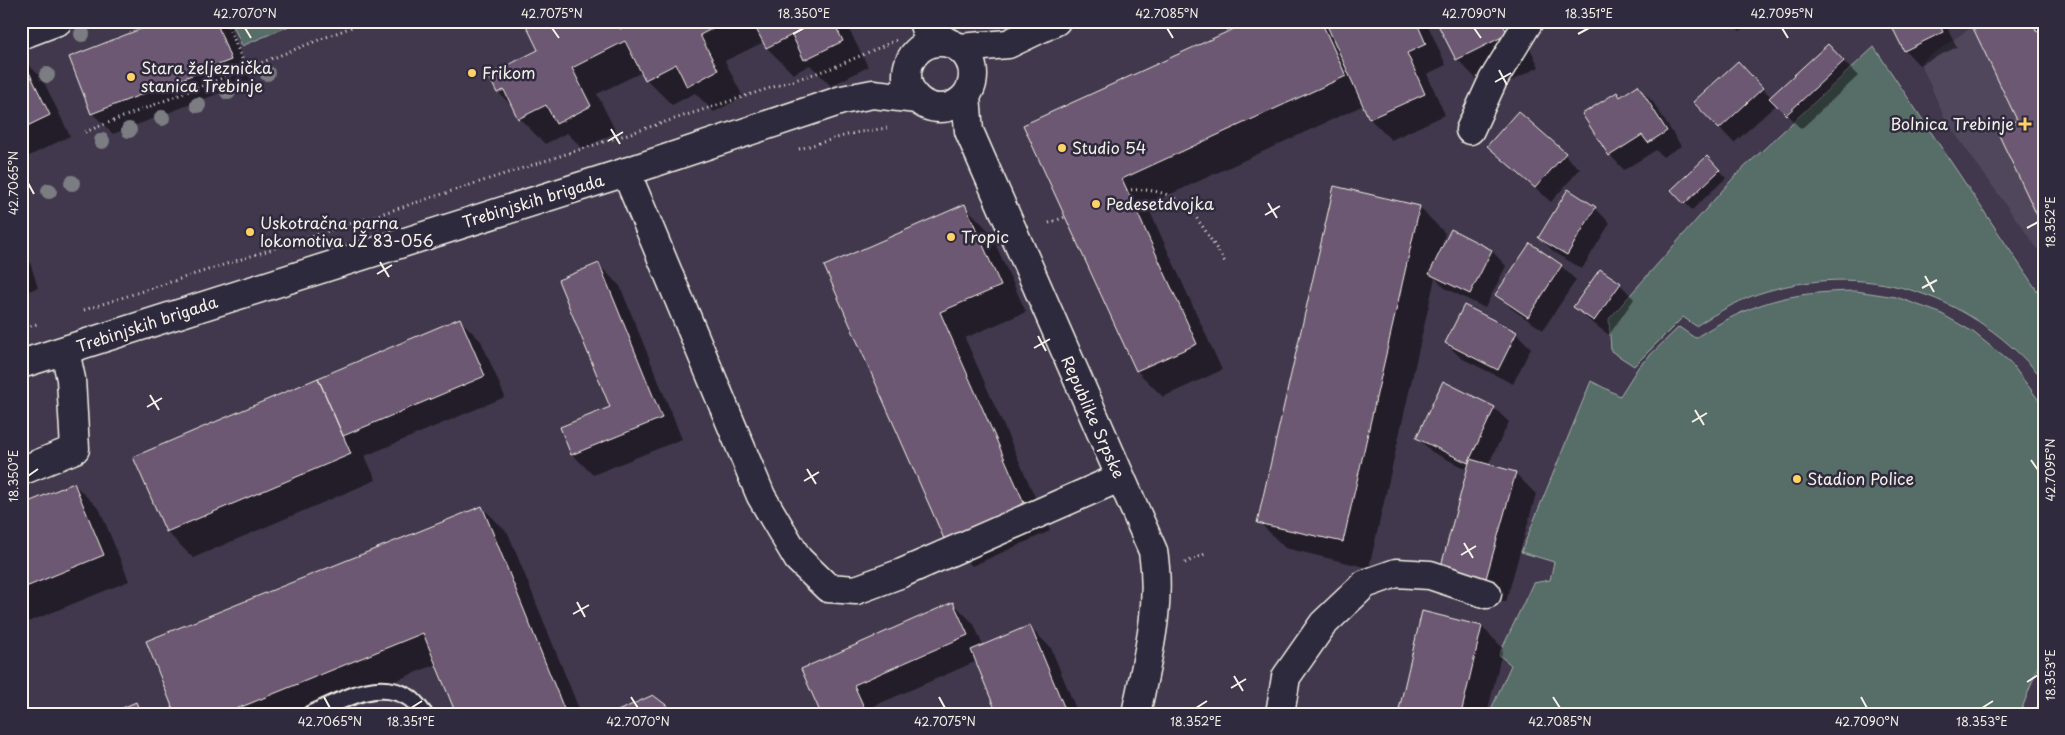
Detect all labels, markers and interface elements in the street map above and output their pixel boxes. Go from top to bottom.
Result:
text: 42.7070°N [213,4,277,22]
text: 42.7075°N [521,4,583,22]
text: 18.350°E [778,4,830,22]
text: 42.7085°N [1135,4,1199,22]
text: 42.7090°N [1442,4,1506,22]
text: 18.351°E [1565,4,1613,22]
text: 42.7095°N [1750,4,1814,22]
place label: Stara željeznička stanica Trebinje [141,55,272,97]
place label: Frikom [482,60,536,84]
marker: Frikom [466,67,478,79]
marker: Stara željeznička stanica Trebinje [125,71,137,83]
place label: Bolnica Trebinje [1890,111,2014,135]
marker: Bolnica Trebinje [2018,117,2032,131]
place label: Studio 54 [1072,135,1146,159]
marker: Studio 54 [1056,142,1068,154]
text: 42.7065°N [4,151,22,215]
street label: Trebinjskih brigada [459,167,607,233]
place label: Pedesetdvojka [1106,191,1214,215]
text: 18.352°E [2041,196,2059,248]
marker: Pedesetdvojka [1090,198,1102,210]
place label: Uskotračna parna lokomotiva JŽ 83-056 [260,210,434,252]
place label: Tropic [961,224,1009,248]
marker: Uskotračna parna lokomotiva JŽ 83-056 [244,226,256,238]
marker: Tropic [945,231,957,243]
street label: Trebinjskih brigada [73,289,220,357]
street label: Republike Srpske [1056,351,1132,482]
text: 42.7095°N [2041,438,2059,502]
text: 18.350°E [4,450,22,502]
place label: Stadion Police [1807,466,1914,490]
marker: Stadion Police [1791,473,1803,485]
text: 18.353°E [2041,649,2059,701]
text: 42.7065°N [298,712,362,730]
text: 18.351°E [387,712,435,730]
text: 42.7070°N [606,712,670,730]
text: 42.7075°N [914,712,976,730]
text: 18.352°E [1170,712,1222,730]
text: 42.7085°N [1528,712,1592,730]
text: 42.7090°N [1835,712,1899,730]
text: 18.353°E [1956,712,2008,730]

